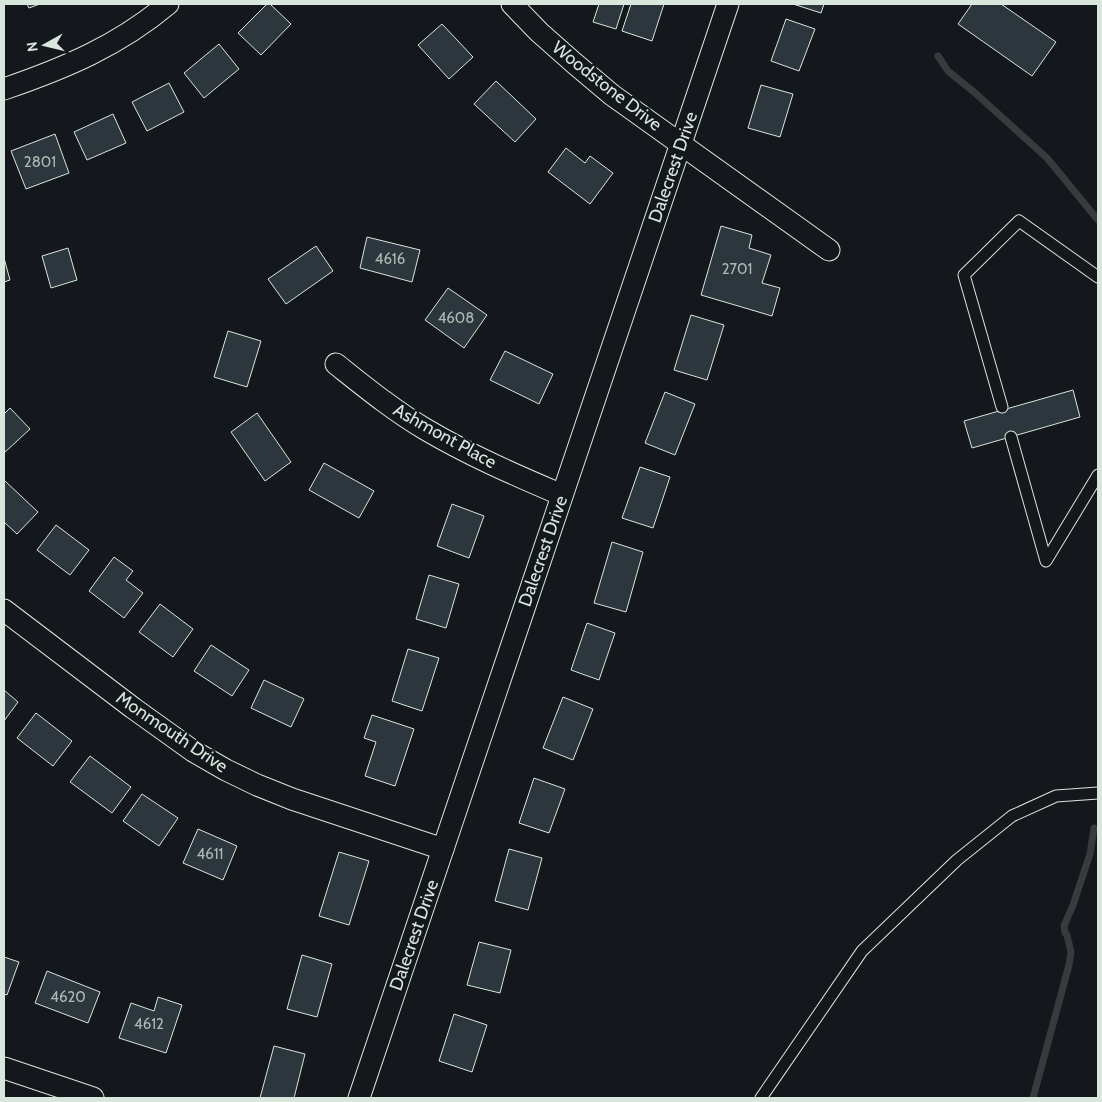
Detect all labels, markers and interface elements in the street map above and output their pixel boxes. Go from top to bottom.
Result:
north arrow [20,20,70,70]
street label: Woodstone Drive [548,36,666,136]
text: N [23,41,42,53]
street label: Dalecrest Drive [644,109,702,225]
house number: 2801 [24,153,56,171]
house number: 4616 [375,250,405,268]
house number: 2701 [722,260,752,278]
house number: 4608 [438,309,474,327]
street label: Ashmont Place [390,399,500,473]
street label: Dalecrest Drive [514,493,572,609]
street label: Monmouth Drive [112,687,232,777]
house number: 4611 [197,845,223,863]
street label: Dalecrest Drive [385,877,443,993]
house number: 4620 [50,988,86,1006]
house number: 4612 [134,1015,164,1033]

